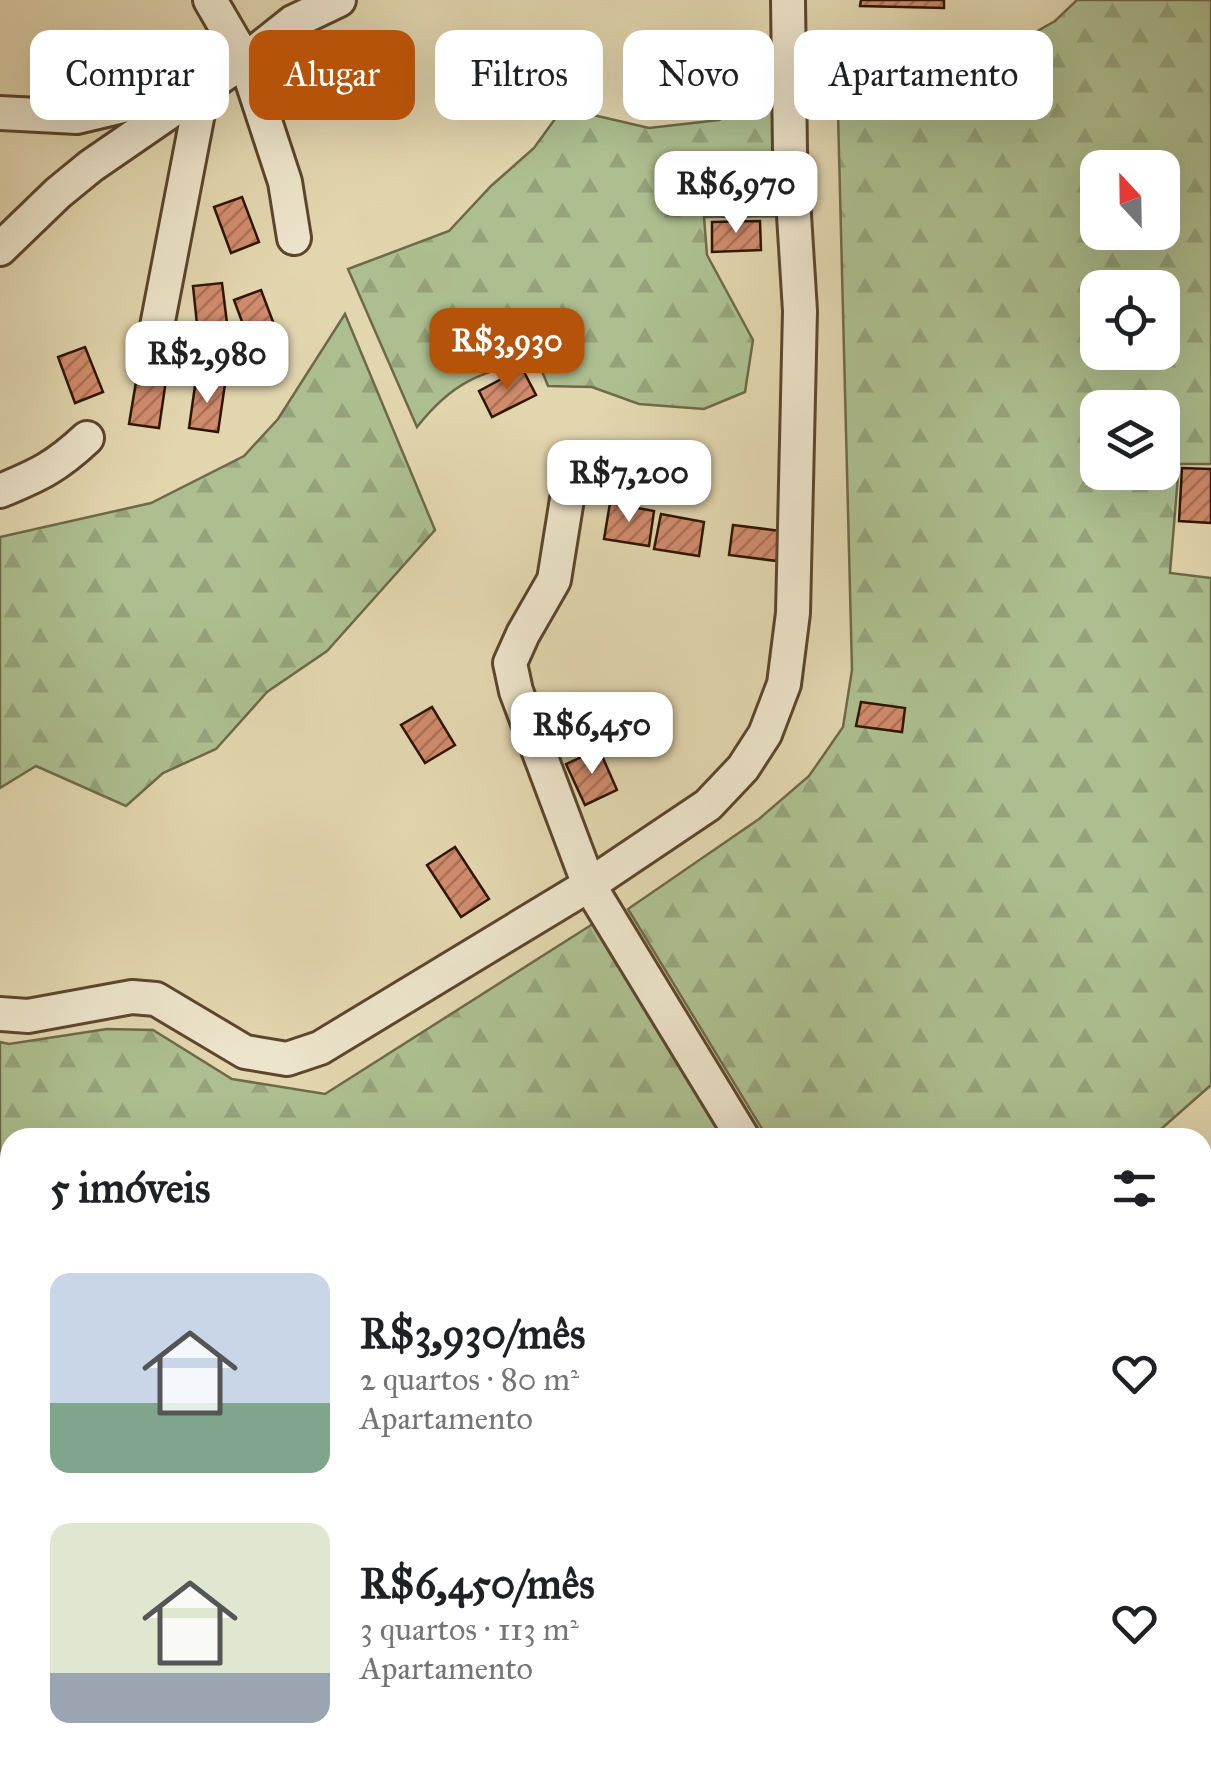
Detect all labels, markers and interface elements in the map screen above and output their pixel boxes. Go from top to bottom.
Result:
chip: Comprar [30,30,229,120]
chip: Alugar [249,30,415,120]
chip: Filtros [435,30,603,120]
chip: Novo [623,30,774,120]
chip: Apartamento [794,30,1053,120]
north arrow [1080,150,1180,250]
map controls [1080,150,1180,490]
pin: R$6,970 [644,151,828,236]
text: R$6,970 [676,164,796,203]
button: locate [1080,270,1180,370]
pin: R$3,930 [415,308,599,393]
pin: R$2,980 [115,321,299,406]
text: R$3,930 [451,321,563,360]
text: R$2,980 [147,334,267,373]
button: layers [1080,390,1180,490]
pin: R$7,200 [537,440,721,525]
text: R$7,200 [569,453,689,492]
pin: R$6,450 [500,692,684,777]
text: R$6,450 [533,705,651,744]
icon: filters [1107,1161,1162,1216]
text: 5 imóveis [50,1162,210,1214]
text: R$3,930/mês [360,1308,585,1360]
icon: home [130,1313,250,1433]
icon: heart [1107,1346,1162,1401]
text: 2 quartos · 80 m² [360,1360,579,1399]
text: Apartamento [360,1399,533,1438]
text: R$6,450/mês [360,1558,595,1610]
icon: home [130,1563,250,1683]
icon: heart [1107,1596,1162,1651]
text: 3 quartos · 113 m² [360,1610,579,1649]
text: Apartamento [360,1649,533,1688]

